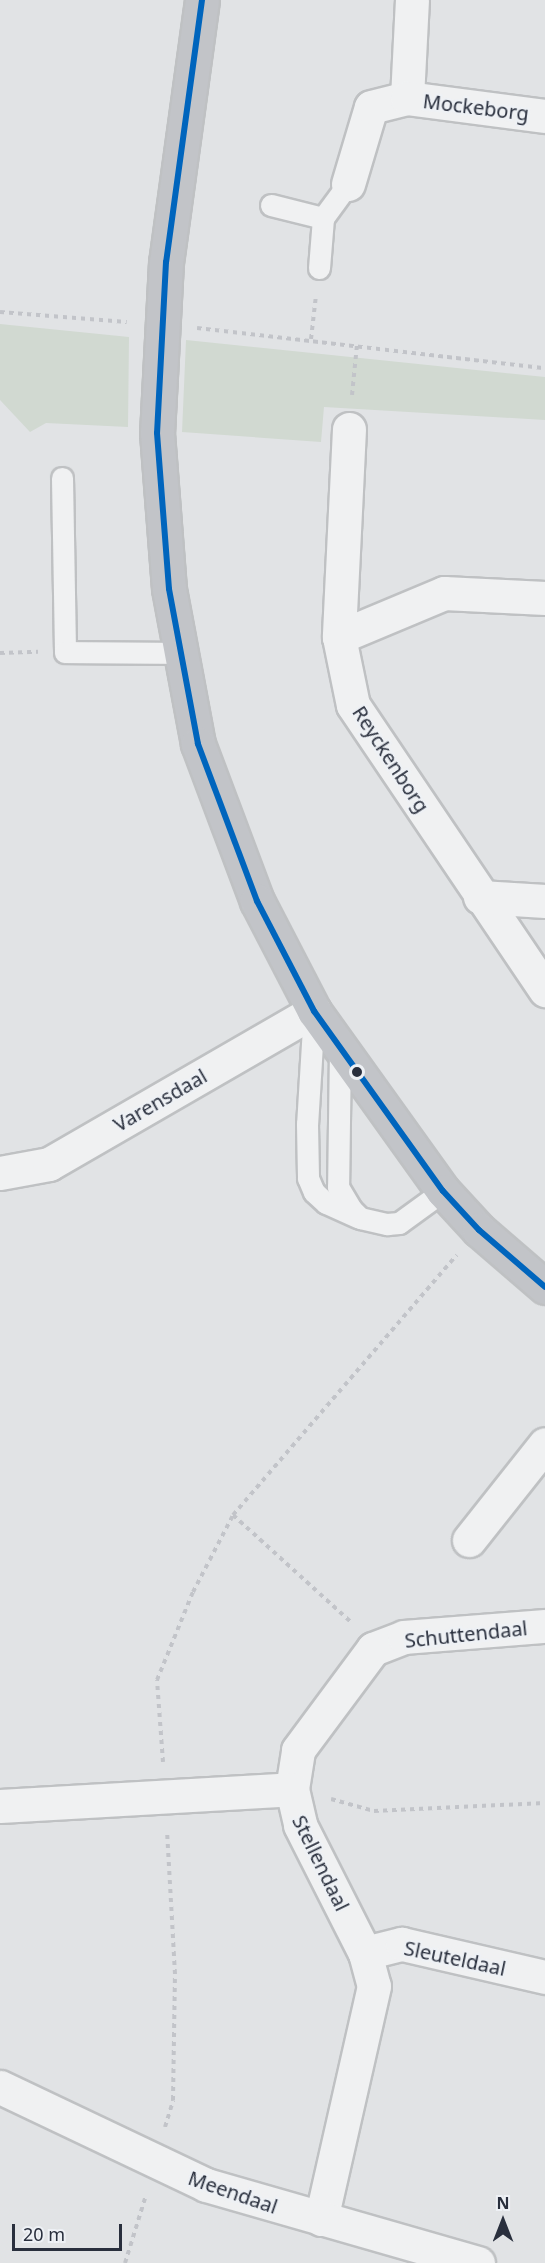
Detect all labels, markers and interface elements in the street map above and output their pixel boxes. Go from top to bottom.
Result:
street label: Mockeborg [422,89,530,125]
street label: Reyckenborg [348,701,434,817]
street label: Varensdaal [109,1064,211,1136]
unlabelled marker [351,1066,363,1078]
street label: Schuttendaal [403,1616,529,1652]
street label: Stellendaal [288,1811,354,1915]
street label: Sleuteldaal [402,1936,508,1980]
street label: Meendaal [185,2166,281,2218]
north arrow [473,2191,533,2251]
text: N [496,2192,510,2214]
scale bar [15,2212,124,2250]
text: 20 m [23,2222,65,2246]

